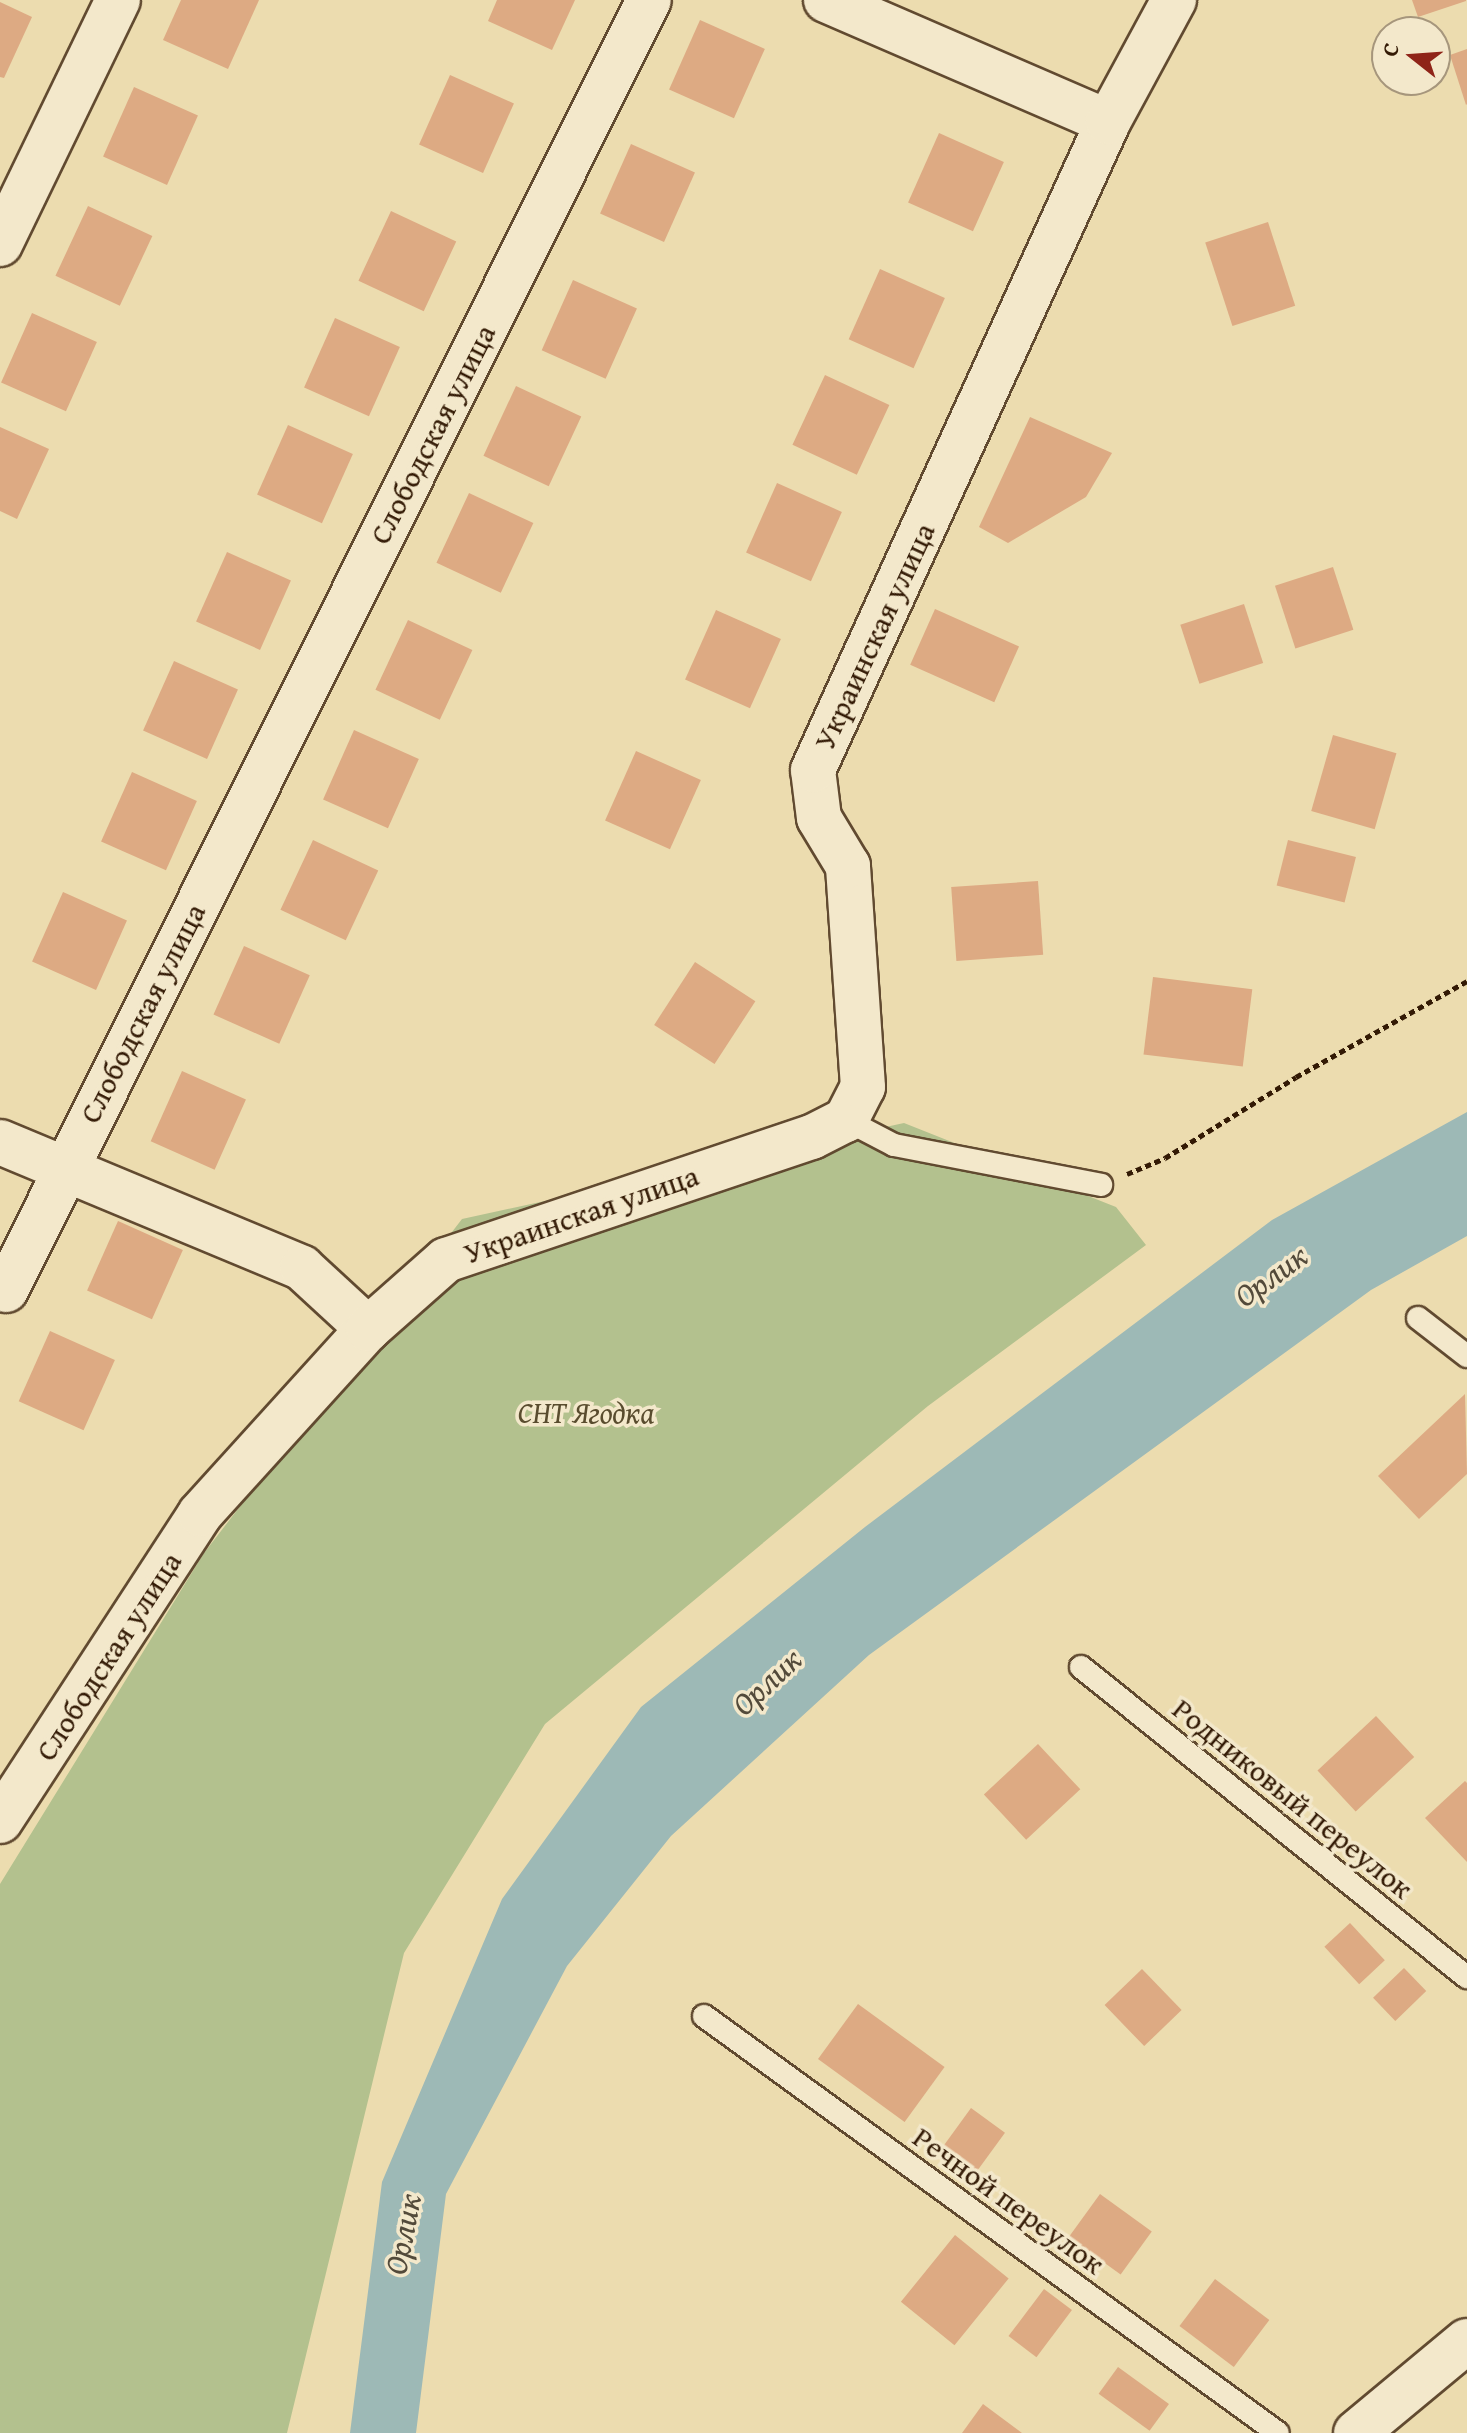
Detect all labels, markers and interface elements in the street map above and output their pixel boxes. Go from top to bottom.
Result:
north arrow [1371,16,1451,96]
text: С [1373,39,1407,60]
street label: Слободская улица [361,318,503,550]
street label: Украинская улица [806,517,942,755]
street label: Слободская улица [71,897,213,1129]
street label: Украинская улица [459,1157,703,1271]
water label: Орлик [1227,1236,1315,1316]
park label: СНТ Ягодка [518,1394,654,1430]
street label: Слободская улица [27,1545,189,1767]
water label: Орлик [724,1640,810,1724]
street label: Родниковый переулок [1166,1690,1420,1906]
street label: Речной переулок [906,2119,1112,2281]
water label: Орлик [376,2190,430,2278]

